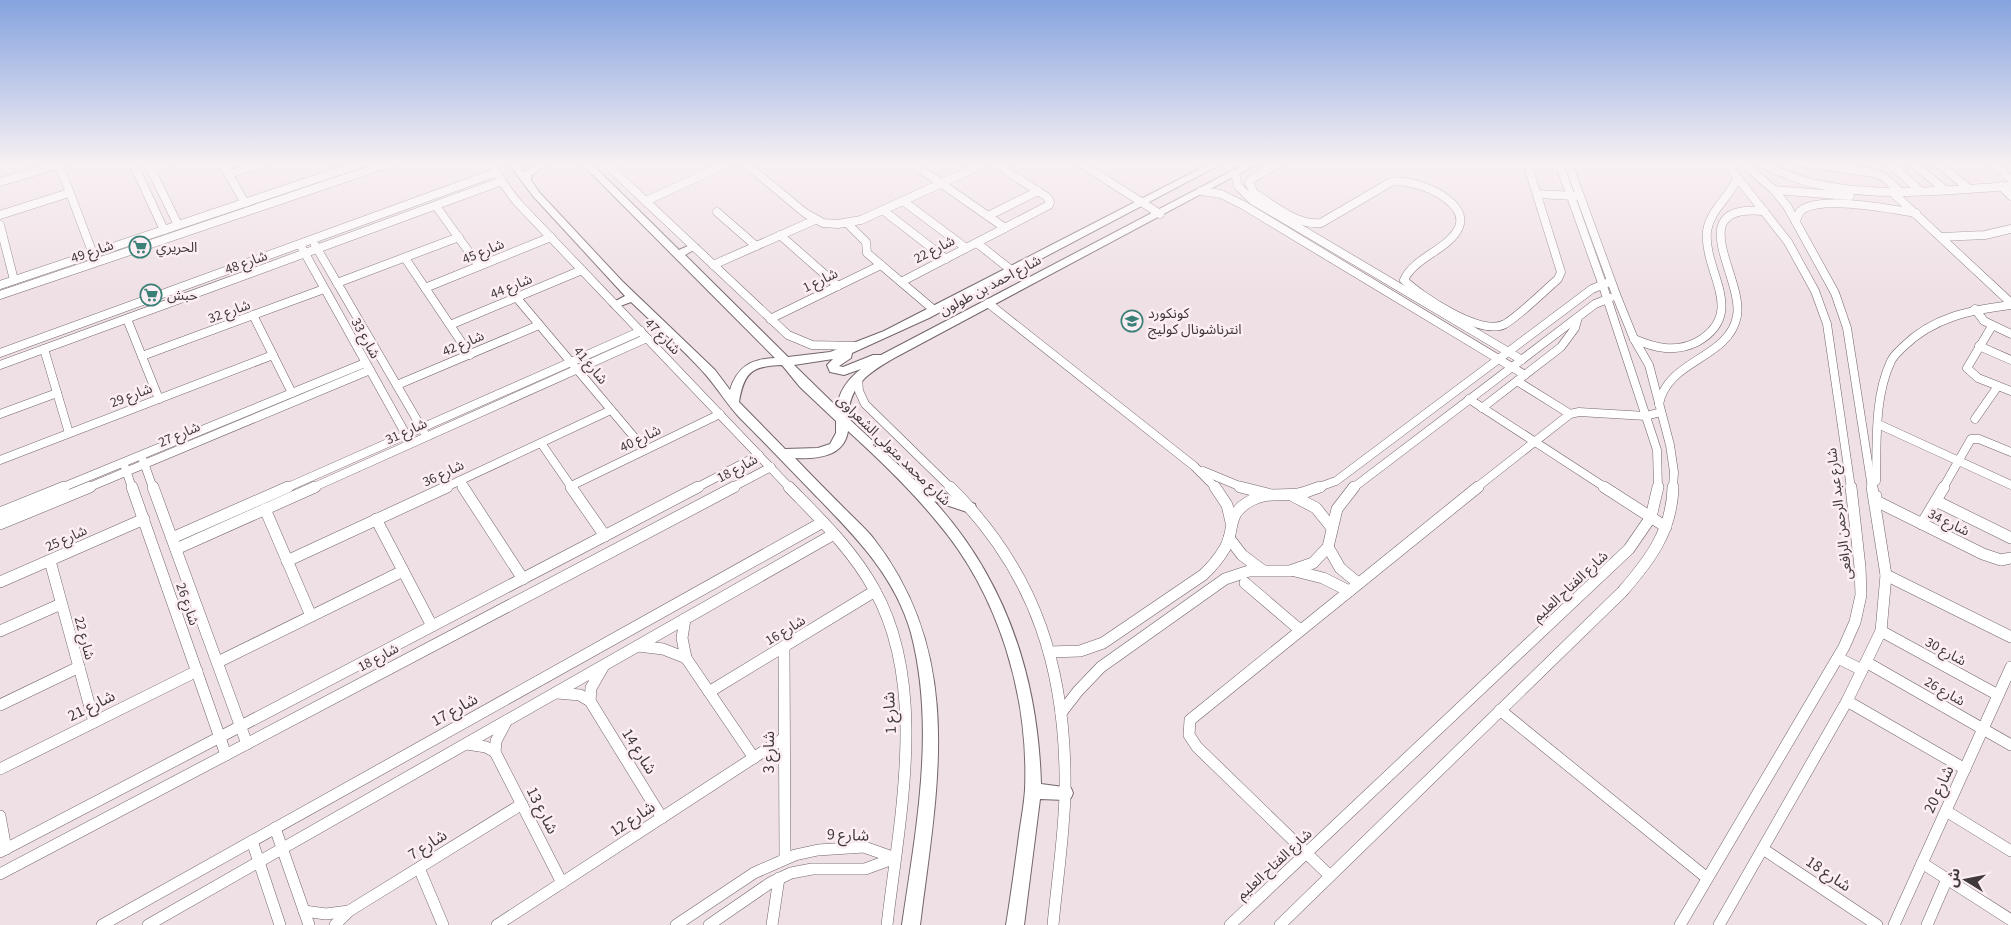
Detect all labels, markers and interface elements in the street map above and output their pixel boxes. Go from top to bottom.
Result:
street label: شارع 22 [910,231,959,269]
street label: شارع 45 [459,234,508,269]
street label: شارع 49 [68,235,116,269]
supermarket icon: الحريري [128,235,152,259]
place label: الحريري [156,238,197,258]
street label: شارع 48 [222,246,270,280]
street label: شارع احمد بن طولون [936,251,1045,321]
street label: شارع 1 [799,264,841,298]
street label: شارع 44 [487,269,536,304]
supermarket icon: حبش [139,283,163,307]
place label: حبش [167,286,198,306]
street label: شارع 32 [205,295,253,329]
place label: كونكورد انترناشونال كوليج [1148,304,1242,340]
school or university icon: كونكورد انترناشونال كوليج [1120,309,1144,333]
street label: شارع 33 [346,314,385,363]
street label: شارع 47 [640,314,685,359]
street label: شارع 42 [439,326,488,362]
street label: شارع 41 [568,342,612,389]
street label: شارع 29 [107,379,156,413]
street label: شارع محمد متولي الشعراوى [831,391,955,511]
street label: شارع 31 [382,414,431,450]
street label: شارع 27 [155,417,204,453]
street label: شارع 40 [616,420,665,458]
street label: شارع عبد الرحمن الرافعى [1822,447,1858,581]
street label: شارع 18 [713,450,762,488]
street label: شارع 36 [419,456,468,492]
street label: شارع 34 [1924,504,1973,542]
street label: شارع 25 [42,521,91,557]
street label: شارع الفتاح العليم [1529,546,1613,627]
street label: شارع 26 [170,580,204,628]
street label: شارع 16 [762,611,810,651]
street label: شارع 22 [69,614,99,662]
street label: شارع 30 [1921,632,1970,671]
street label: شارع 18 [354,639,403,677]
street label: شارع 26 [1920,672,1969,712]
street label: شارع 21 [64,685,119,728]
street label: شارع 17 [427,688,482,733]
street label: شارع 1 [878,691,903,735]
street label: شارع 14 [616,724,662,779]
street label: شارع 3 [758,731,781,773]
street label: شارع 20 [1918,762,1960,817]
street label: شارع 13 [520,783,563,838]
street label: شارع 12 [605,796,660,843]
street label: شارع 9 [826,823,870,848]
street label: شارع 7 [404,824,452,866]
street label: شارع الفتاح العليم [1233,824,1317,905]
street label: شارع 18 [1801,851,1855,898]
north arrow [1941,855,1991,905]
text: ش [1943,867,1966,889]

